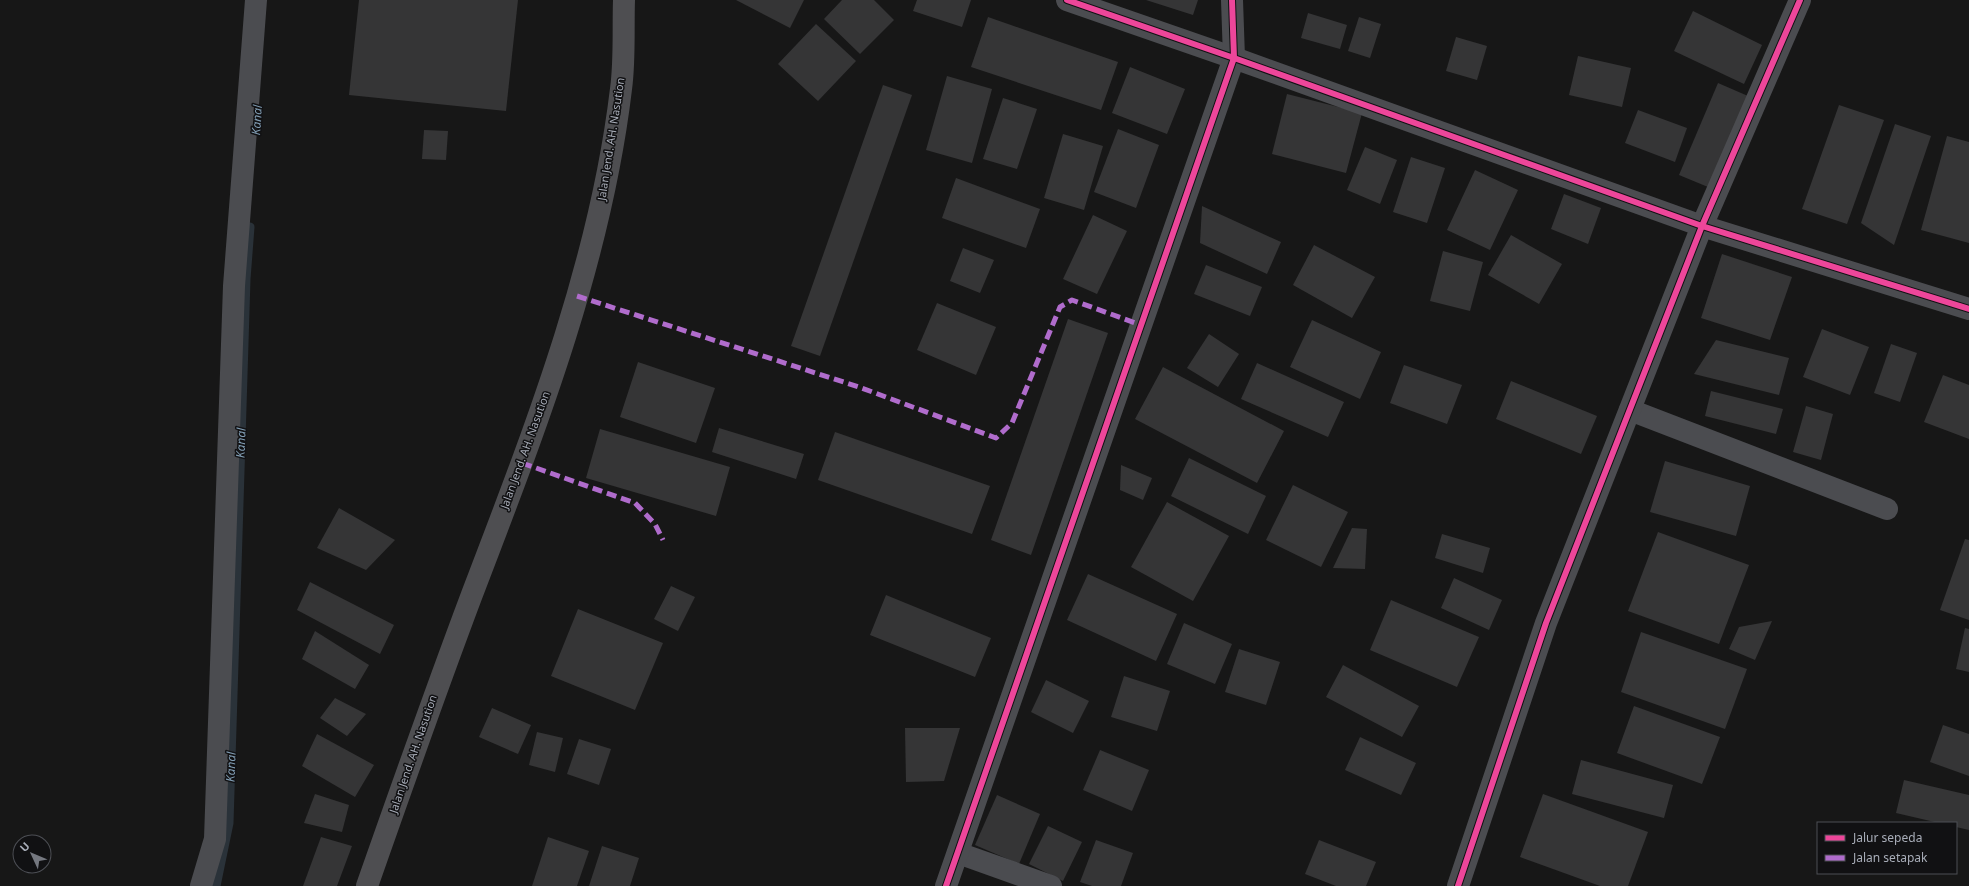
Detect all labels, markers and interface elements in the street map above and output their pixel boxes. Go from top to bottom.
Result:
street label: Jalan Jend. AH. Nasution [593,76,628,202]
water label: Kanal [247,103,266,136]
street label: Jalan Jend. AH. Nasution [496,389,553,512]
water label: Kanal [231,427,250,458]
street label: Jalan Jend. AH. Nasution [385,693,440,816]
water label: Kanal [221,751,240,782]
legend [1817,822,1957,874]
text: Jalur sepeda [1852,829,1922,846]
north arrow [12,834,52,874]
text: U [16,839,33,855]
text: Jalan setapak [1852,849,1928,866]

